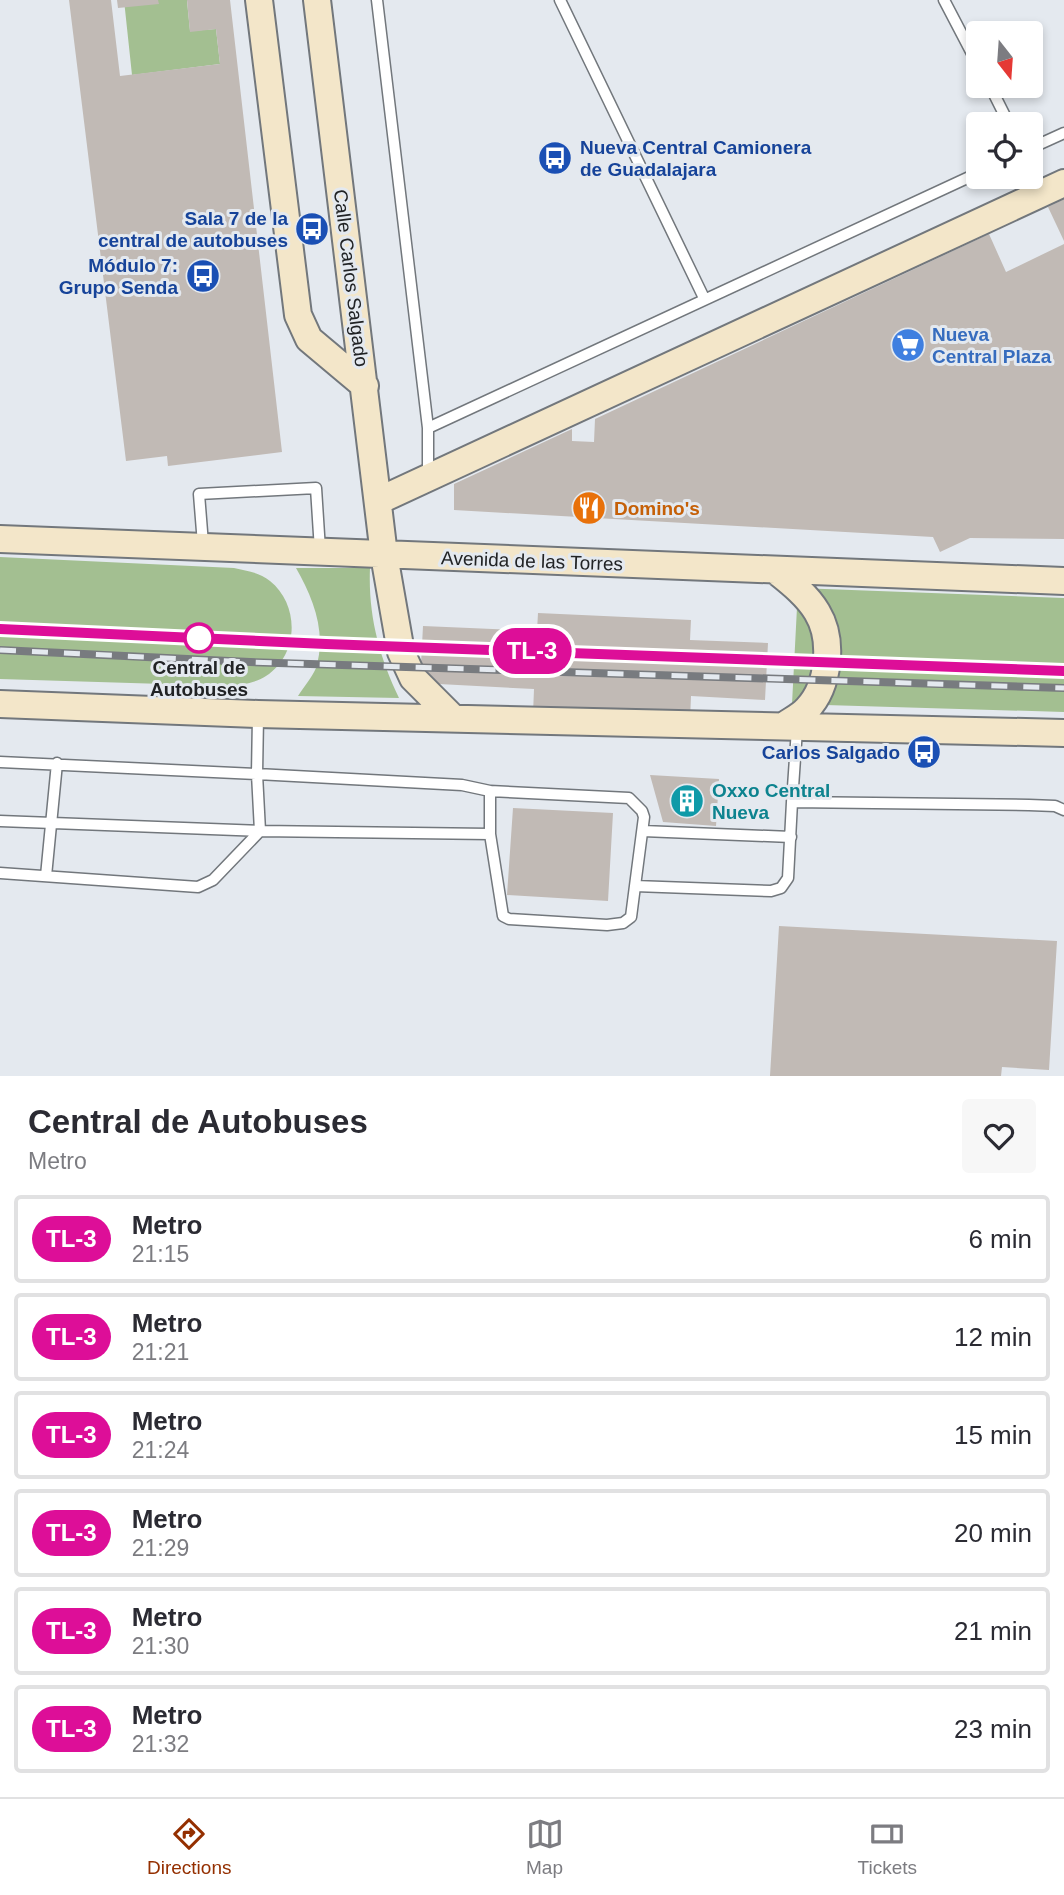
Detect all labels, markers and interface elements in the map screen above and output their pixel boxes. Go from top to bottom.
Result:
north arrow [966,21,1043,98]
map controls [966,21,1043,189]
button: locate [966,112,1043,189]
place label: Nueva Central Camionera de Guadalajara [580,137,812,180]
bus stop icon: Nueva Central Camionera de Guadalajara [536,139,574,177]
street label: Calle Carlos Salgado [330,188,372,368]
place label: Sala 7 de la central de autobuses [98,208,288,251]
bus stop icon: Sala 7 de la central de autobuses [293,210,331,248]
place label: Módulo 7: Grupo Senda [59,255,178,298]
bus stop icon: Módulo 7: Grupo Senda [184,257,222,295]
place label: Nueva Central Plaza [932,324,1052,367]
supermarket icon: Nueva Central Plaza [889,326,927,364]
restaurant icon: Domino's [570,489,608,527]
place label: Domino's [614,498,700,519]
street label: Avenida de las Torres [441,547,623,575]
marker: Central de Autobuses [184,623,214,653]
line badge: TL-3 [483,628,581,674]
text: TL-3 [507,637,557,664]
place label: Central de Autobuses [150,657,248,700]
bus stop icon: Carlos Salgado [905,733,943,771]
place label: Carlos Salgado [762,742,900,763]
place label: Oxxo Central Nueva [712,780,830,823]
building icon: Oxxo Central Nueva [668,782,706,820]
button: heart [962,1099,1036,1173]
text: Central de Autobuses [28,1103,368,1140]
text: Metro [28,1148,87,1174]
text: Metro [132,1210,202,1240]
text: 6 min [968,1224,1032,1254]
text: TL-3 [46,1225,97,1252]
text: 21:15 [132,1241,189,1267]
text: Metro [132,1308,202,1338]
text: 12 min [954,1322,1032,1352]
text: TL-3 [46,1323,97,1350]
text: 21:21 [132,1339,189,1365]
text: Metro [132,1406,202,1436]
text: 15 min [954,1420,1032,1450]
text: TL-3 [46,1421,97,1448]
text: 21:24 [132,1437,189,1463]
text: Metro [132,1504,202,1534]
text: 20 min [954,1518,1032,1548]
text: TL-3 [46,1519,97,1546]
text: 21:29 [132,1535,189,1561]
text: Metro [132,1602,202,1632]
text: 21 min [954,1616,1032,1646]
text: TL-3 [46,1617,97,1644]
text: 21:30 [132,1633,189,1659]
text: Metro [132,1700,202,1730]
text: 23 min [954,1714,1032,1744]
text: TL-3 [46,1715,97,1742]
text: 21:32 [132,1731,189,1757]
tab: Directions [147,1815,231,1879]
tab: Map [526,1815,564,1879]
tab: Tickets [858,1815,917,1879]

